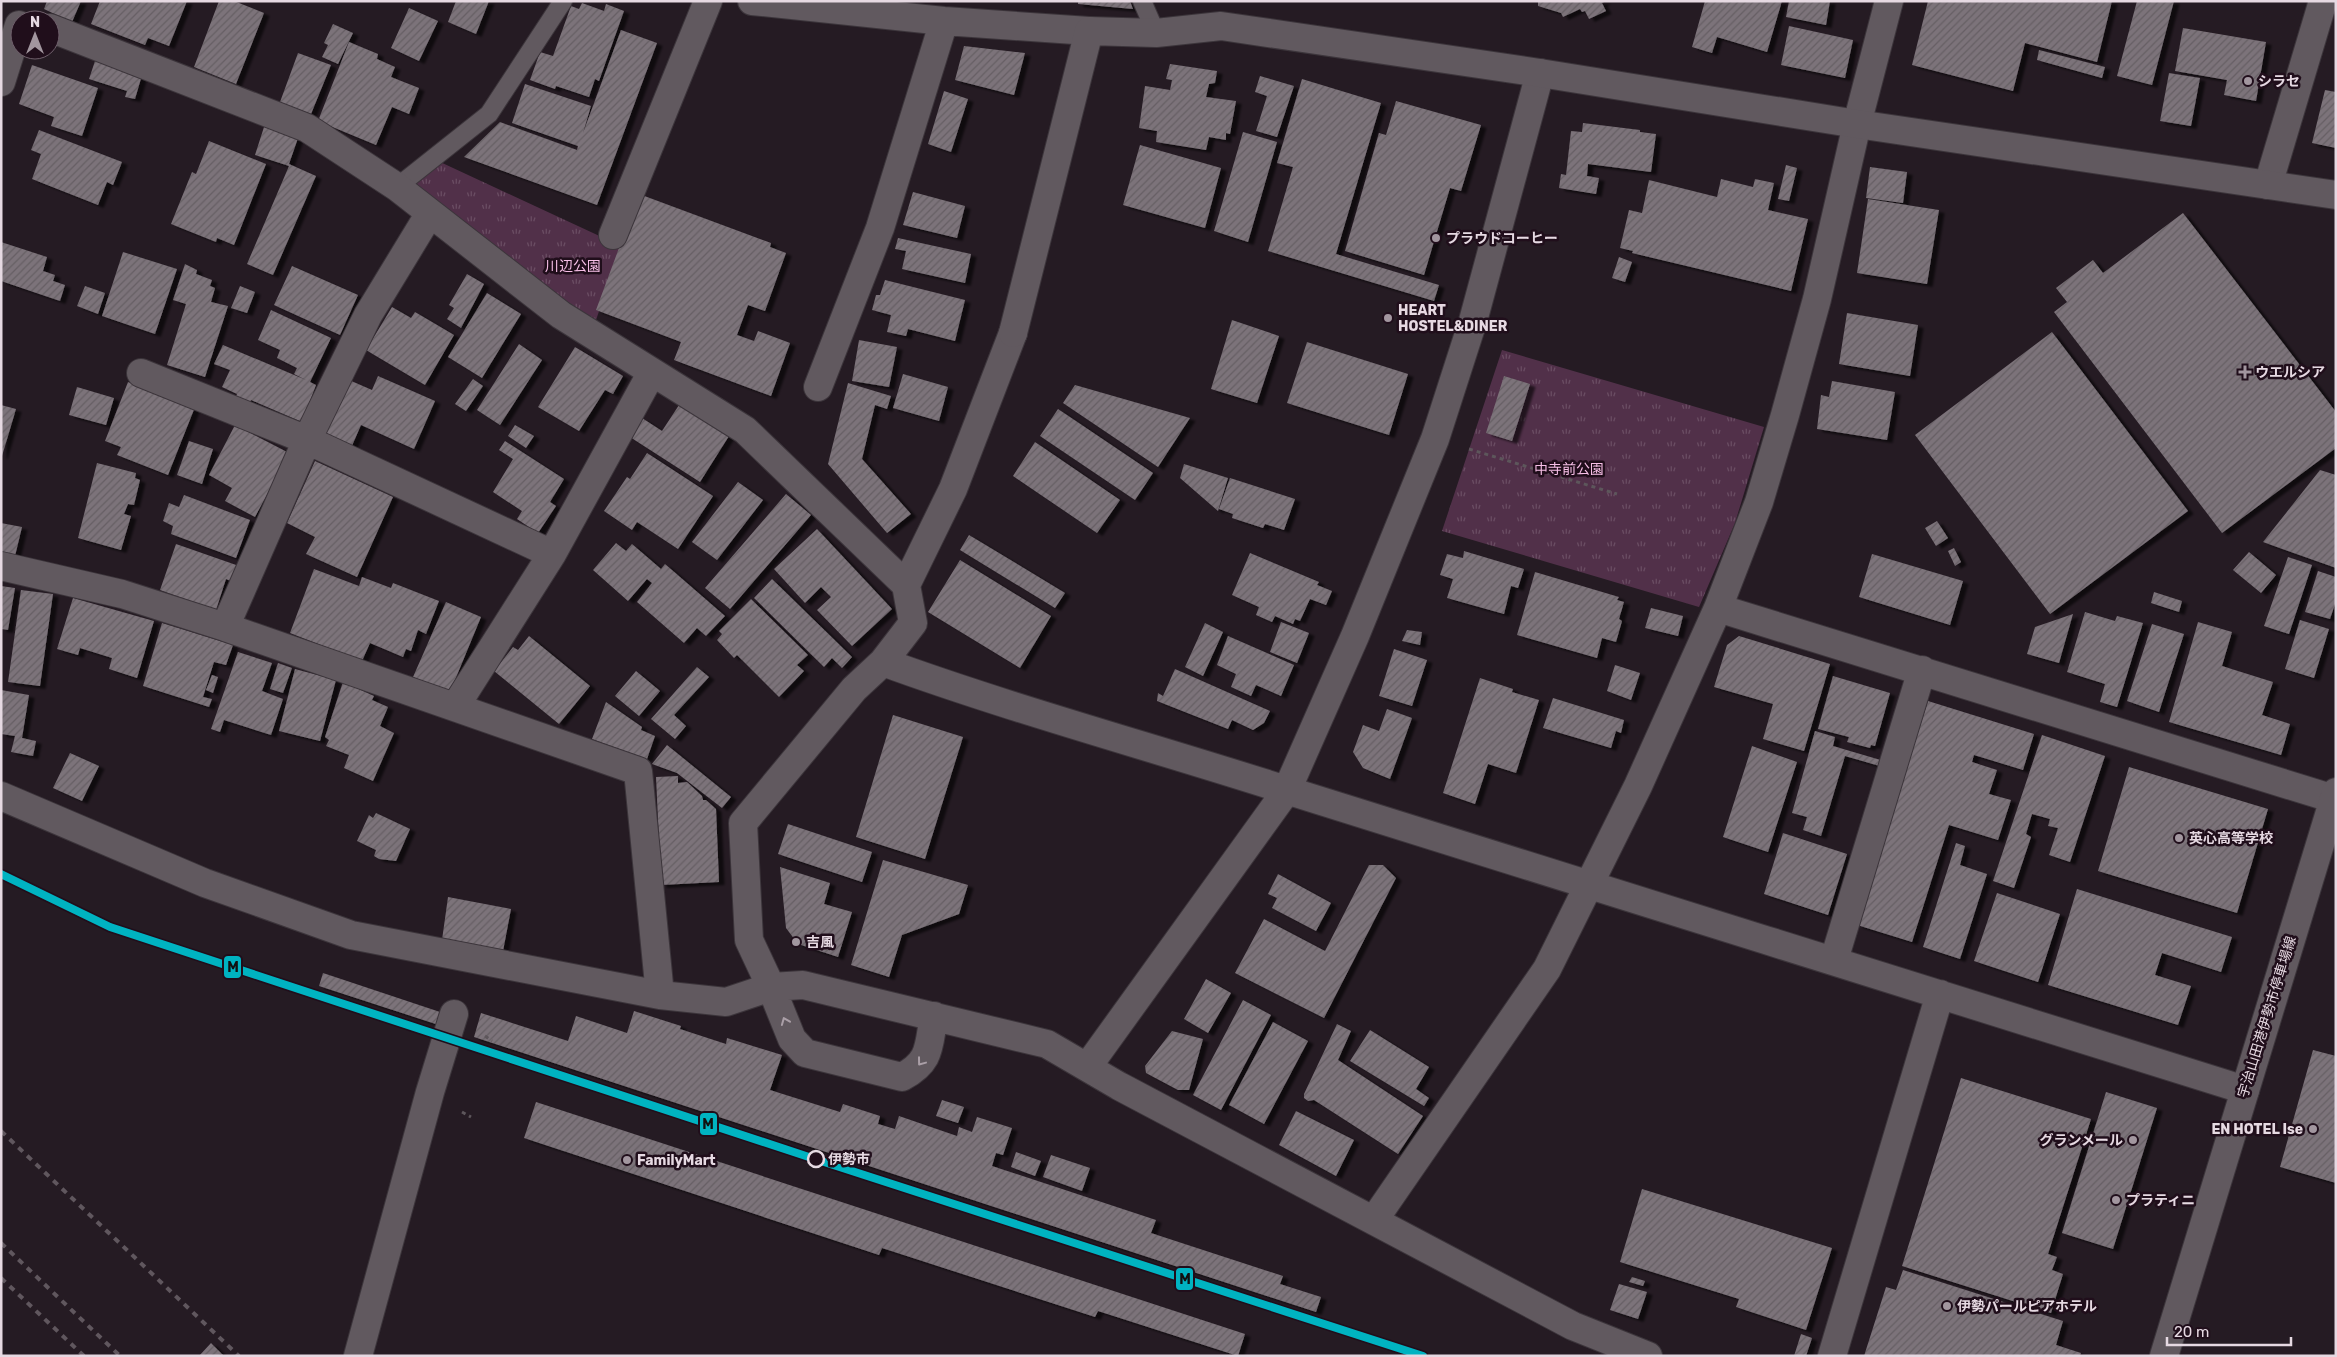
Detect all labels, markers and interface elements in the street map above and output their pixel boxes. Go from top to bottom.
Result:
north arrow [10,10,60,60]
text: N [30,14,40,31]
place label: シラセ [2258,73,2300,90]
marker: シラセ [2242,75,2254,87]
place label: プラウドコーヒー [1446,230,1558,247]
marker: プラウドコーヒー [1430,232,1442,244]
park label: 川辺公園 [545,258,601,275]
place label: HEART HOSTEL&DINER [1398,302,1508,335]
marker: HEART HOSTEL&DINER [1382,312,1394,324]
place label: ウエルシア [2255,364,2325,381]
marker: ウエルシア [2239,366,2251,378]
park label: 中寺前公園 [1534,461,1604,478]
place label: 英心高等学校 [2189,830,2273,847]
marker: 英心高等学校 [2173,832,2185,844]
place label: 吉風 [806,934,834,951]
street label: 宇治山田港伊勢市停車場線 [2234,934,2300,1100]
marker: 吉風 [790,936,802,948]
line badge: M [223,955,242,979]
text: M [227,959,239,976]
one-way arrow [781,1017,791,1026]
one-way arrow [918,1056,927,1066]
line badge: M [699,1112,718,1136]
text: M [702,1116,714,1133]
place label: EN HOTEL Ise [2211,1121,2303,1138]
marker: EN HOTEL Ise [2307,1123,2319,1135]
place label: グランメール [2039,1132,2123,1149]
marker: グランメール [2127,1134,2139,1146]
marker: 伊勢市 [807,1150,825,1168]
place label: 伊勢市 [828,1151,870,1168]
place label: FamilyMart [637,1152,716,1169]
marker: FamilyMart [621,1154,633,1166]
place label: プラティニ [2126,1192,2195,1209]
marker: プラティニ [2110,1194,2122,1206]
line badge: M [1175,1267,1194,1291]
text: M [1179,1271,1191,1288]
place label: 伊勢パールピアホテル [1957,1298,2097,1315]
marker: 伊勢パールピアホテル [1941,1300,1953,1312]
scale bar [2167,1314,2291,1346]
text: 20 m [2174,1323,2209,1341]

